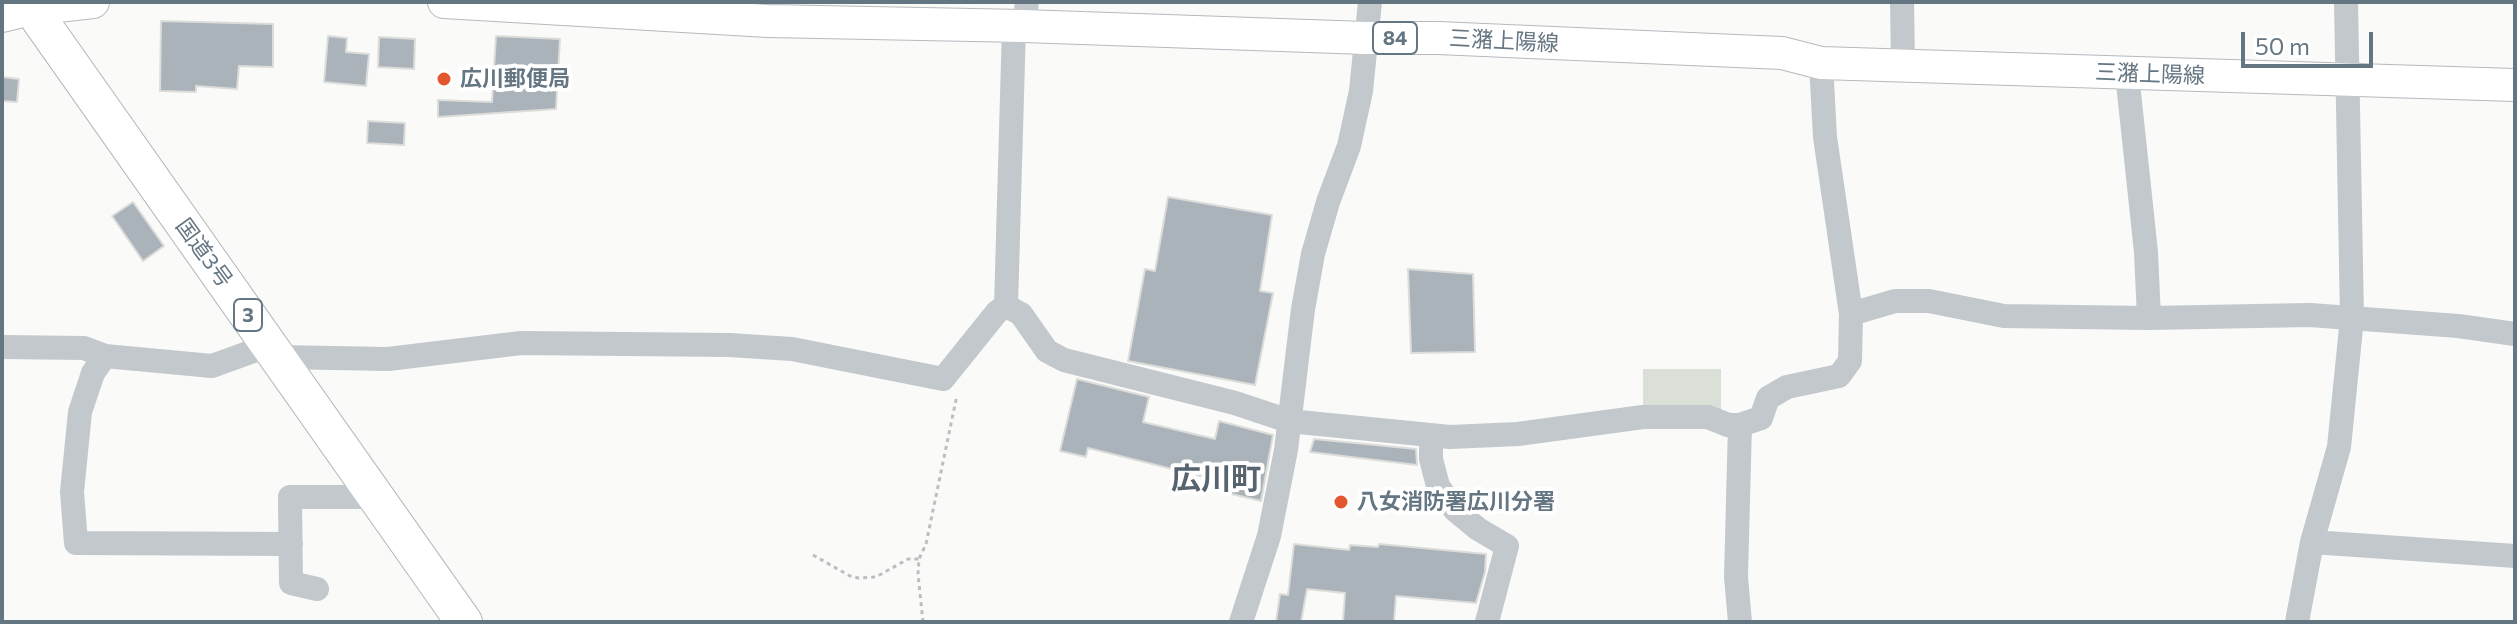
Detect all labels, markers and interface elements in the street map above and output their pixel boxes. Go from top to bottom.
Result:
scale bar [2245,16,2377,66]
road number: 84 [1373,22,1417,54]
street label: 三潴上陽線 [1448,25,1560,57]
text: 50 m [2255,31,2310,60]
street label: 三潴上陽線 [2095,59,2205,89]
place label: 広川郵便局 [460,66,570,92]
marker: 広川郵便局 [435,70,453,88]
street label: 国道3号 [170,213,238,293]
road number: 3 [234,299,262,331]
district label: 広川町 [1171,461,1261,497]
place label: 八女消防署広川分署 [1357,489,1555,515]
marker: 八女消防署広川分署 [1332,493,1350,511]

